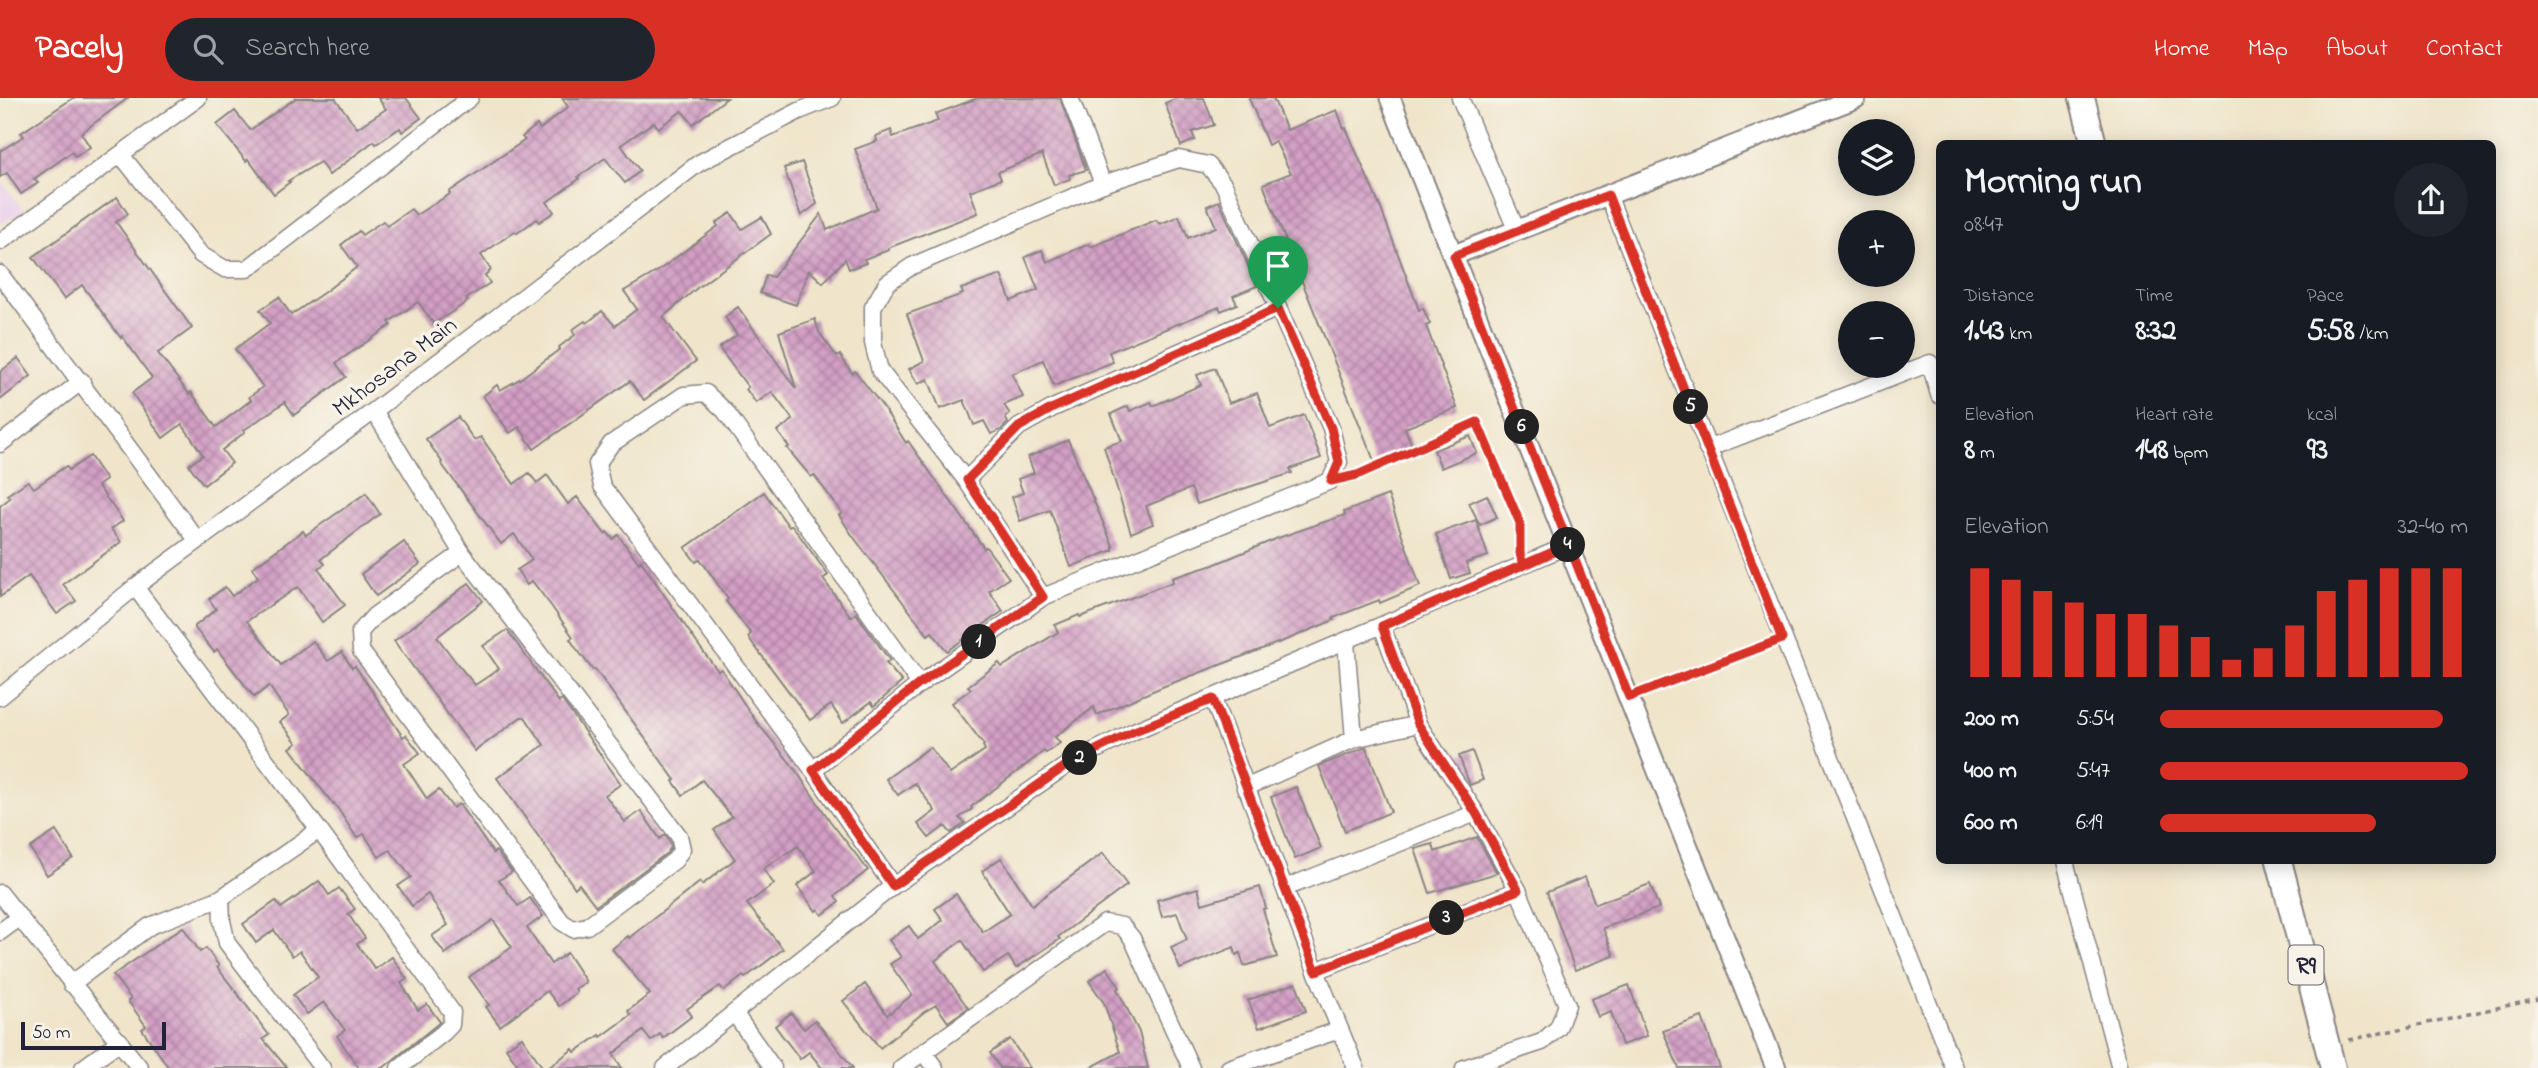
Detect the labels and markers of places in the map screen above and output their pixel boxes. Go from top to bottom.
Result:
pin [1248,236,1308,308]
pin: 5 [1674,390,1708,424]
pin: 6 [1504,410,1540,444]
pin: 4 [1550,528,1586,562]
pin: 1 [962,624,996,660]
pin: 2 [1062,740,1098,776]
pin: 3 [1430,900,1464,936]

